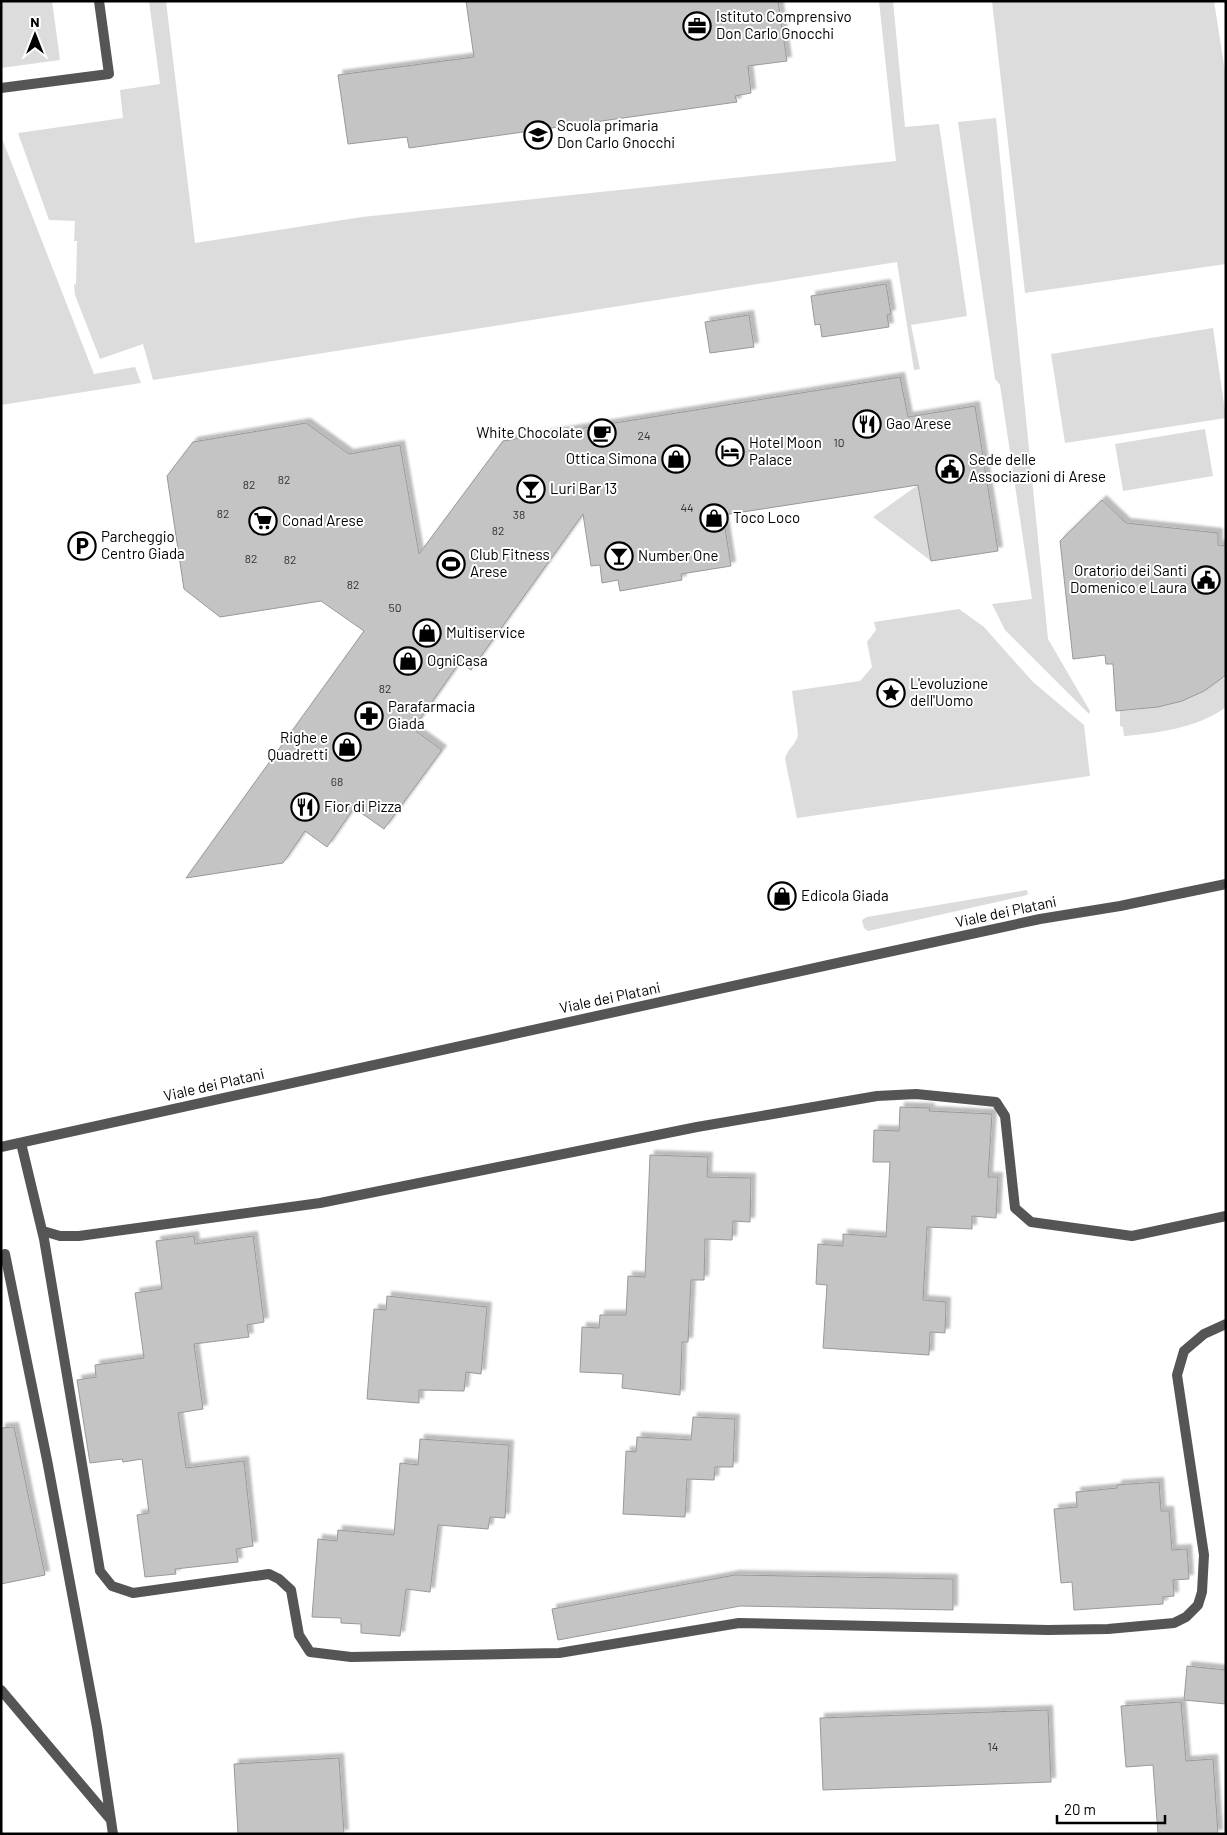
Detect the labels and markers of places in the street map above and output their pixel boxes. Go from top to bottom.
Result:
place label: Istituto Comprensivo Don Carlo Gnocchi [716,7,852,42]
office icon: Istituto Comprensivo Don Carlo Gnocchi [682,11,712,41]
place label: Scuola primaria Don Carlo Gnocchi [557,116,675,151]
school or university icon: Scuola primaria Don Carlo Gnocchi [523,120,553,150]
restaurant icon: Gao Arese [852,409,882,439]
place label: Gao Arese [886,414,952,432]
cafe icon: White Chocolate [587,418,617,448]
place label: White Chocolate [476,423,583,441]
place label: Hotel Moon Palace [749,433,822,468]
hotel icon: Hotel Moon Palace [715,437,745,467]
shop icon: Ottica Simona [661,444,691,474]
place label: Ottica Simona [566,449,657,467]
place label: Sede delle Associazioni di Arese [969,450,1106,485]
public building icon: Sede delle Associazioni di Arese [935,454,965,484]
bar icon: Luri Bar 13 [516,474,546,504]
place label: Luri Bar 13 [550,479,617,497]
shop icon: Toco Loco [699,503,729,533]
supermarket icon: Conad Arese [248,506,278,536]
place label: Toco Loco [733,508,800,526]
place label: Conad Arese [282,511,364,529]
place label: Parcheggio Centro Giada [101,527,185,562]
parking icon: Parcheggio Centro Giada [67,531,97,561]
bar icon: Number One [604,541,634,571]
place label: Club Fitness Arese [470,545,550,580]
place label: Number One [638,546,718,564]
sports icon: Club Fitness Arese [436,549,466,579]
place label: Oratorio dei Santi Domenico e Laura [1070,561,1187,596]
public building icon: Oratorio dei Santi Domenico e Laura [1191,565,1221,595]
shop icon: Multiservice [412,618,442,648]
place label: Multiservice [446,623,525,641]
shop icon: OgniCasa [393,646,423,676]
place label: OgniCasa [427,651,488,669]
place label: L'evoluzione dell'Uomo [910,674,988,709]
place icon: L'evoluzione dell'Uomo [876,678,906,708]
place label: Parafarmacia Giada [388,697,475,732]
pharmacy icon: Parafarmacia Giada [354,701,384,731]
place label: Righe e Quadretti [267,728,328,763]
shop icon: Righe e Quadretti [332,732,362,762]
restaurant icon: Fior di Pizza [290,792,320,822]
place label: Fior di Pizza [324,797,402,815]
shop icon: Edicola Giada [767,881,797,911]
place label: Edicola Giada [801,886,889,904]

